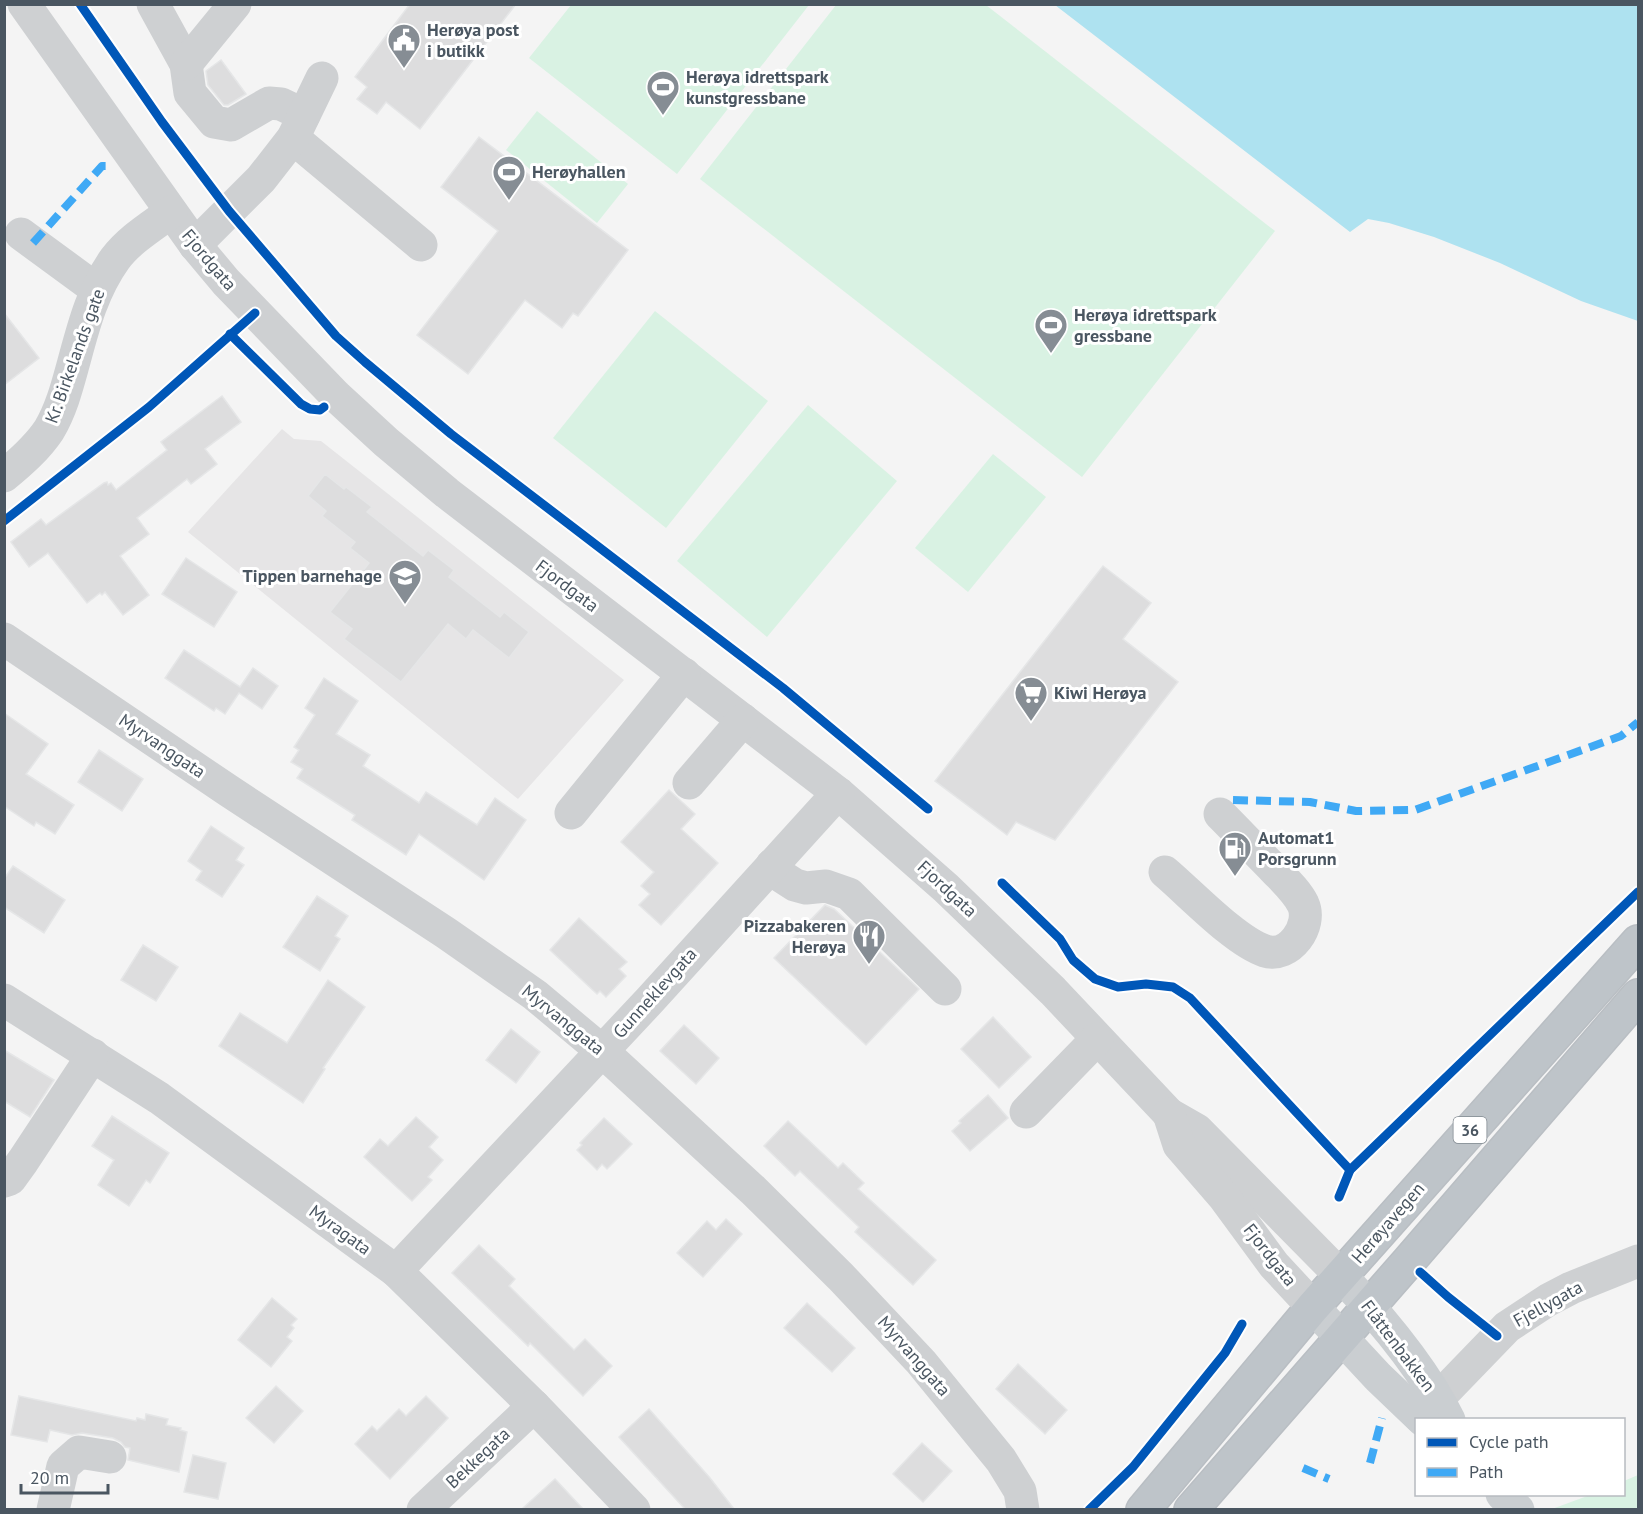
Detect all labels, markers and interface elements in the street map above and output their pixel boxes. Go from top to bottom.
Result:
place label: Herøya post i butikk [427,18,520,62]
public building icon: Herøya post i butikk [386,22,422,69]
place label: Herøya idrettspark kunstgressbane [686,65,829,109]
sports icon: Herøya idrettspark kunstgressbane [645,69,681,116]
sports icon: Herøyhallen [491,154,527,201]
place label: Herøyhallen [532,160,626,183]
street label: Fjordgata [177,224,242,295]
street label: Kr. Birkelands gate [40,285,110,426]
place label: Herøya idrettspark gressbane [1074,303,1217,347]
sports icon: Herøya idrettspark gressbane [1033,307,1069,354]
street label: Fjordgata [531,554,603,617]
school or university icon: Tippen barnehage [387,558,423,605]
place label: Tippen barnehage [243,564,382,587]
supermarket icon: Kiwi Herøya [1013,675,1049,722]
place label: Kiwi Herøya [1054,681,1147,704]
street label: Myrvanggata [115,708,210,783]
place label: Automat1 Porsgrunn [1258,826,1337,870]
fuel station icon: Automat1 Porsgrunn [1217,830,1253,877]
street label: Fjordgata [913,855,982,922]
place label: Pizzabakeren Herøya [744,914,846,958]
restaurant icon: Pizzabakeren Herøya [851,918,887,965]
street label: Gunneklevgata [608,943,701,1043]
street label: Myrvanggata [517,979,609,1060]
road number: 36 [1454,1117,1486,1143]
street label: Herøyavegen [1346,1177,1429,1268]
street label: Myragata [305,1199,376,1260]
street label: Fjordgata [1239,1219,1302,1291]
street label: Fjellygata [1509,1275,1586,1332]
street label: Flåttenbakken [1356,1295,1440,1396]
street label: Myrvanggata [873,1311,956,1401]
legend [1415,1418,1625,1496]
street label: Bekkegata [441,1422,514,1493]
text: Cycle path [1469,1430,1549,1453]
scale bar [21,1457,108,1495]
text: Path [1469,1460,1503,1483]
text: 20 m [30,1466,69,1489]

